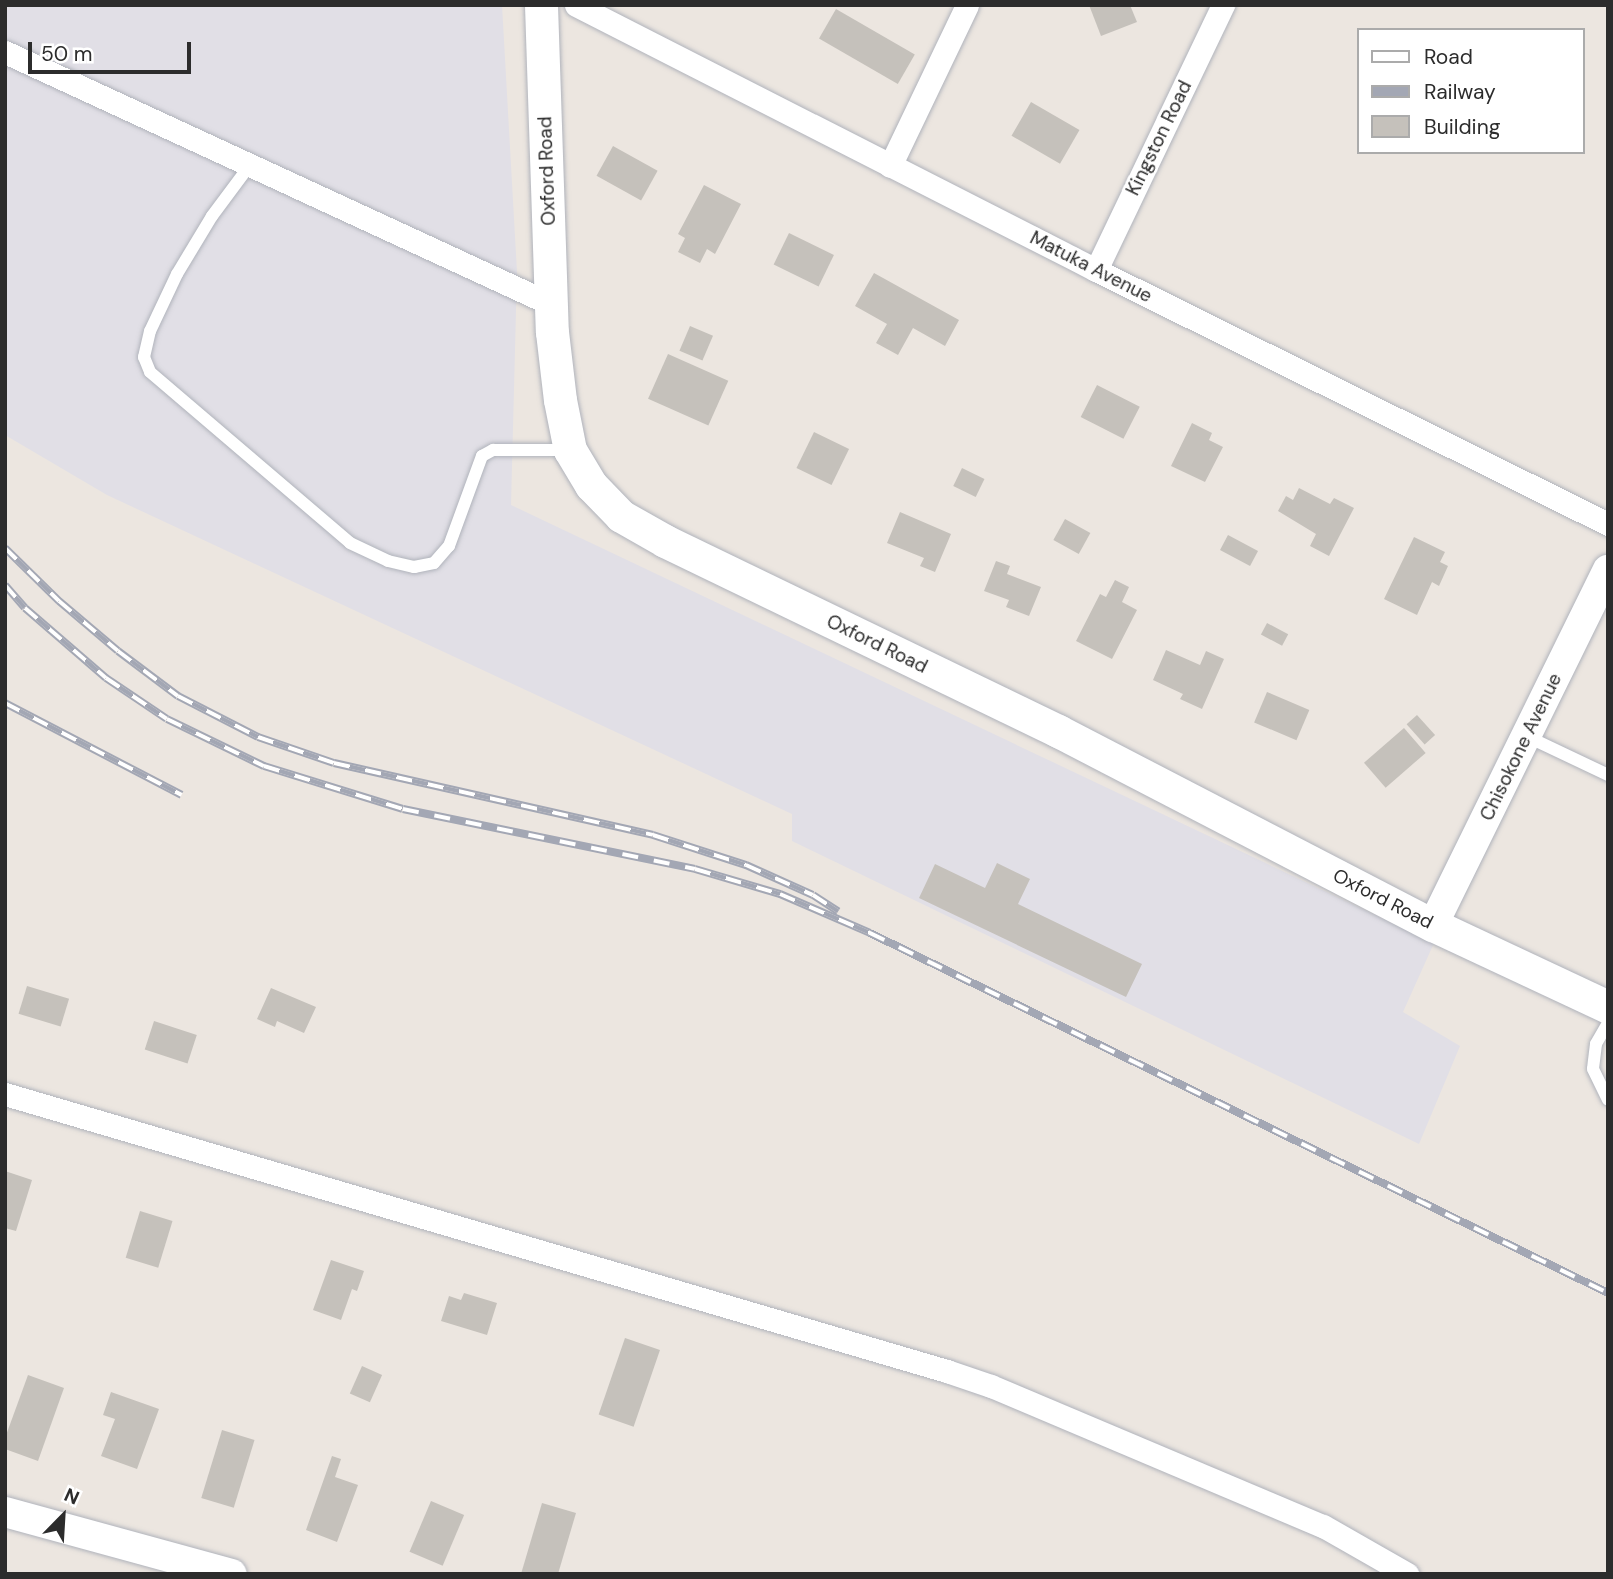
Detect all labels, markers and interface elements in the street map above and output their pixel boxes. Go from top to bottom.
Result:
scale bar [32,28,194,72]
legend [1358,28,1585,154]
text: 50 m [41,40,92,68]
text: Road [1424,43,1473,71]
street label: Kingston Road [1121,77,1197,199]
text: Railway [1424,78,1496,106]
text: Building [1424,113,1500,141]
street label: Oxford Road [534,116,560,226]
street label: Matuka Avenue [1026,226,1156,308]
street label: Oxford Road [823,610,931,678]
street label: Chisokone Avenue [1475,669,1567,825]
street label: Oxford Road [1329,864,1437,934]
north arrow [28,1481,98,1551]
text: N [60,1482,83,1511]

